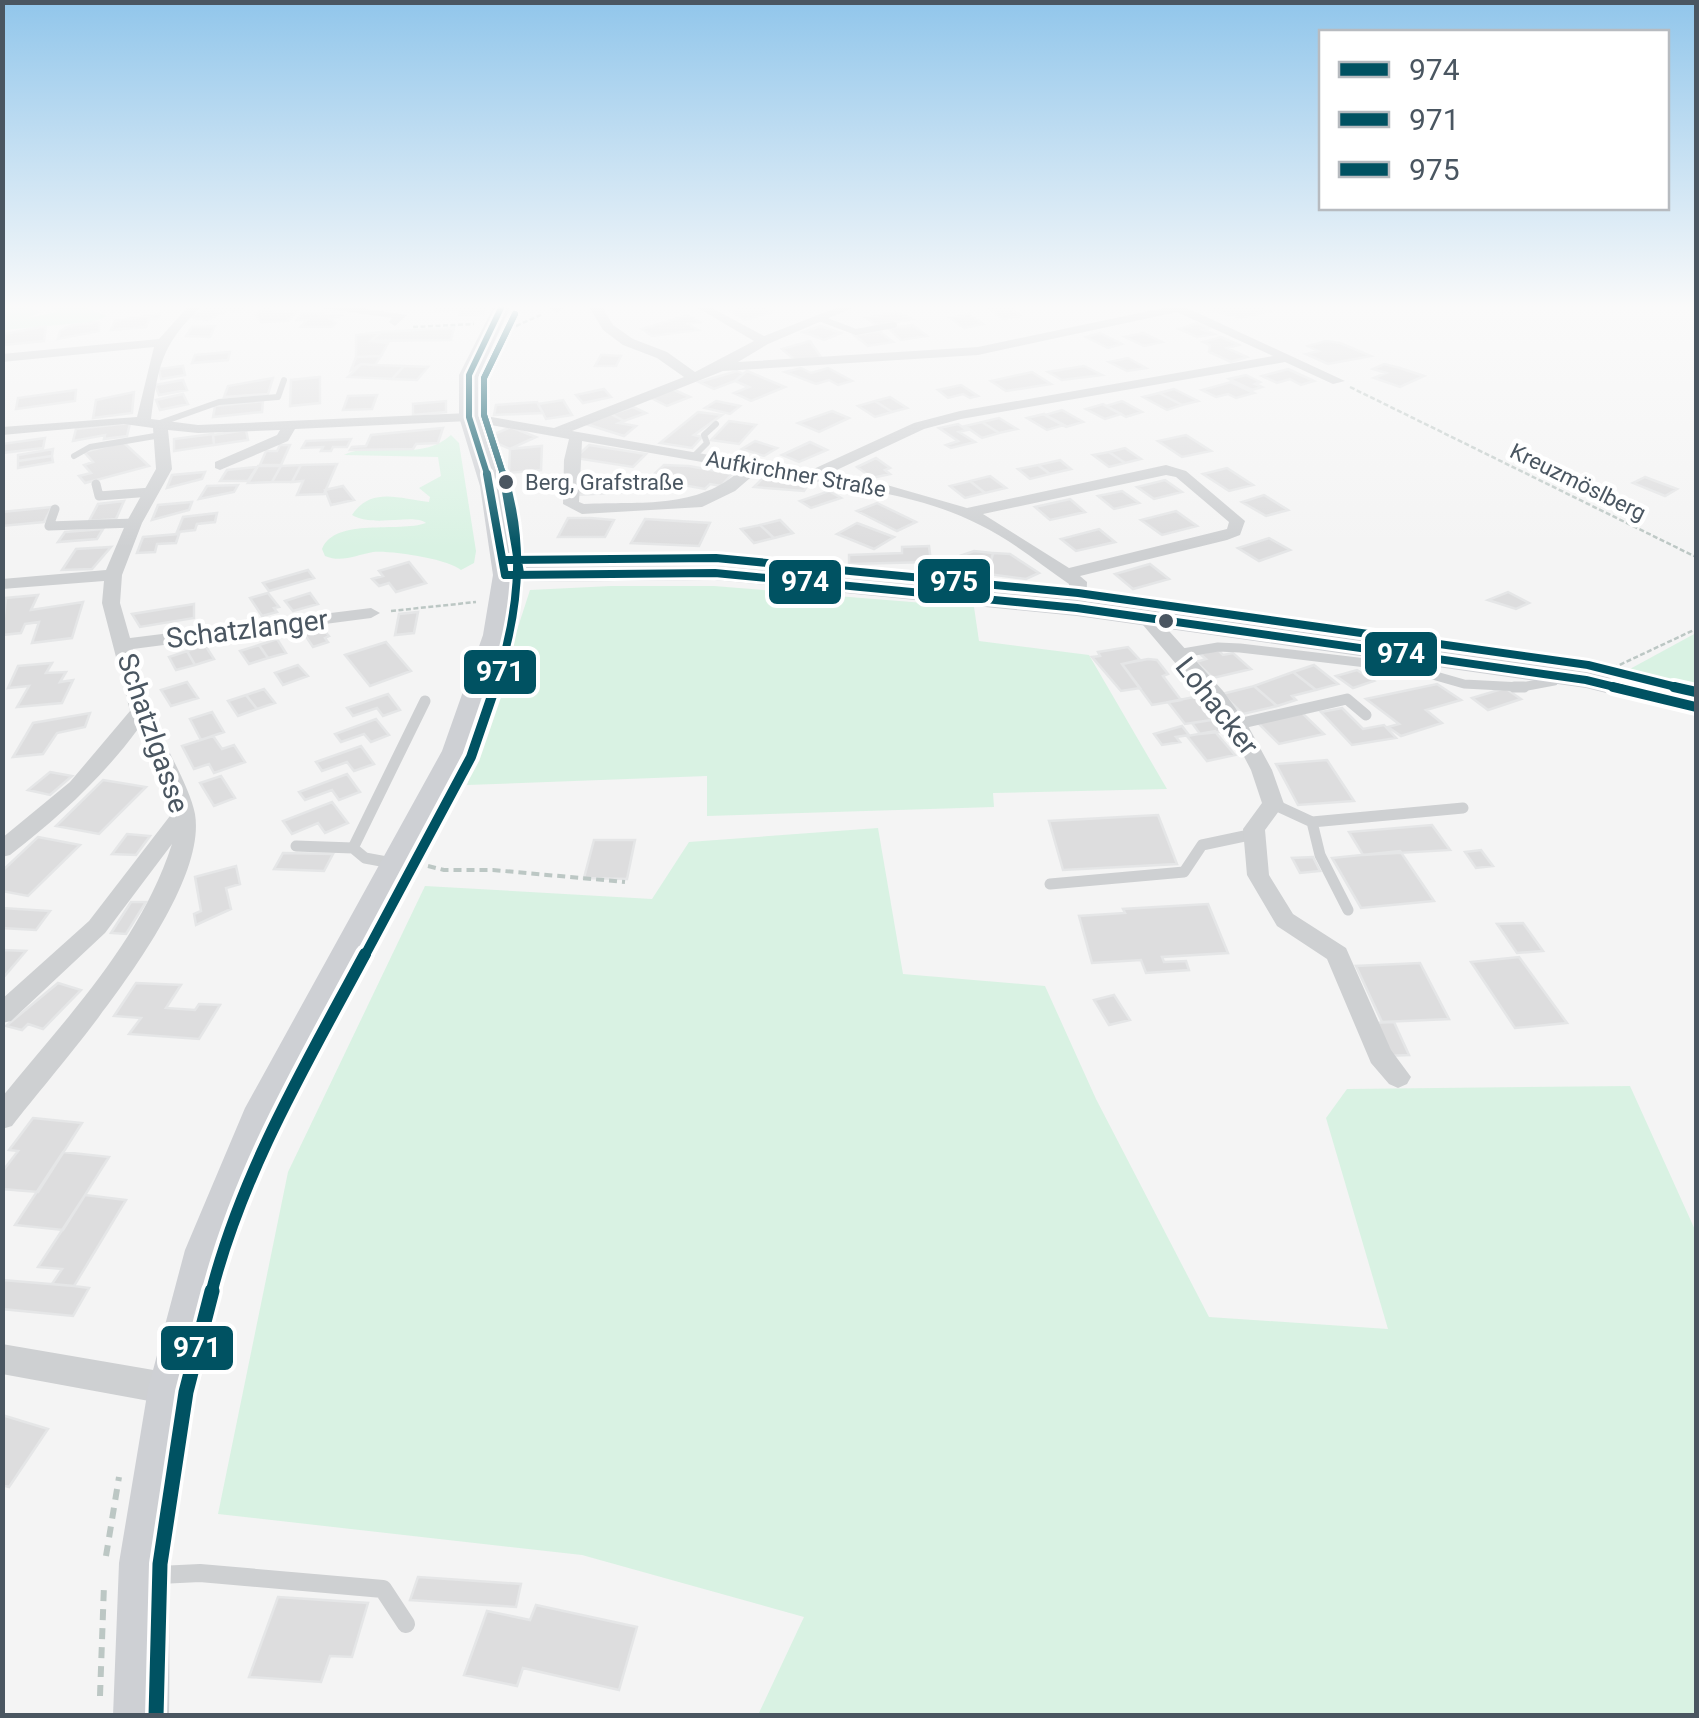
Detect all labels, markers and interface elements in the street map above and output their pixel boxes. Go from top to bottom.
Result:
legend [1319,30,1669,210]
text: 974 [1409,52,1460,87]
text: 971 [1409,102,1460,137]
text: 975 [1409,152,1460,187]
street label: Kreuzmöslberg [1506,438,1650,526]
street label: Aufkirchner Straße [704,446,888,502]
place label: Berg, Grafstraße [525,470,684,495]
marker: Berg, Grafstraße [496,472,516,492]
line badge: 975 [916,557,992,605]
line badge: 974 [767,558,843,606]
text: 974 [781,565,829,598]
text: 975 [930,565,978,598]
street label: Schatzlanger [164,603,330,655]
unlabelled marker [1156,611,1176,631]
line badge: 974 [1363,630,1439,678]
text: 974 [1377,637,1425,670]
line badge: 971 [462,648,538,696]
street label: Schatzlgasse [110,649,196,817]
street label: Lohacker [1169,651,1266,762]
text: 971 [476,655,524,688]
line badge: 971 [159,1324,235,1372]
text: 971 [173,1331,221,1364]

